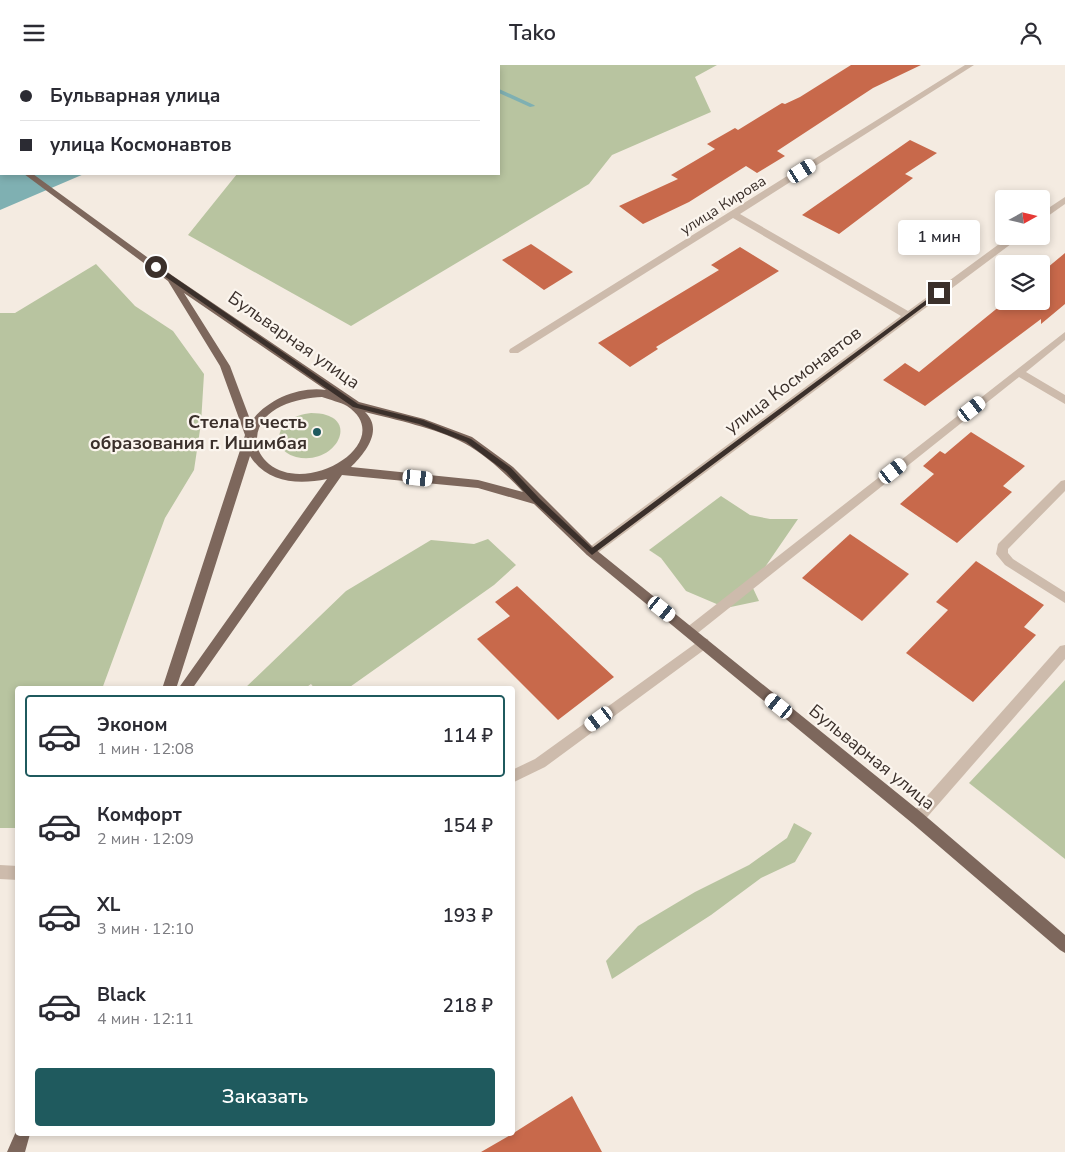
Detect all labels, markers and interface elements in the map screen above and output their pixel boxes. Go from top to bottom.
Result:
text: Tako [509,18,556,48]
icon: menu [20,19,48,47]
icon: person [1017,19,1045,47]
text: Бульварная улица [50,83,220,109]
text: улица Космонавтов [50,132,232,158]
car [785,157,818,185]
street label: улица Кирова [676,171,770,239]
north arrow [995,190,1050,245]
map controls [995,190,1050,310]
callout: 1 мин [898,221,980,255]
text: 1 мин [917,226,961,248]
button: layers [995,255,1050,310]
route start [145,256,167,278]
route end [928,282,950,304]
street label: Бульварная улица [223,285,365,395]
street label: улица Космонавтов [720,321,866,439]
car [955,394,988,424]
place label: Стела в честь образования г. Ишимбая [90,410,307,455]
marker: Стела в честь образования г. Ишимбая [311,426,323,438]
car [876,456,909,486]
car [402,469,433,487]
car [645,594,678,624]
car [762,691,795,721]
street label: Бульварная улица [804,699,940,815]
car [582,704,615,734]
text: Эконом [97,712,168,738]
icon: car [37,714,82,759]
text: 114 ₽ [442,723,493,749]
text: 1 мин · 12:08 [97,738,194,760]
text: Комфорт [97,802,182,828]
icon: car [37,804,82,849]
text: 154 ₽ [442,813,493,839]
text: 2 мин · 12:09 [97,828,194,850]
text: XL [97,892,120,918]
icon: car [37,894,82,939]
text: 193 ₽ [442,903,493,929]
text: 3 мин · 12:10 [97,918,194,940]
text: Black [97,982,146,1008]
icon: car [37,984,82,1029]
text: 218 ₽ [442,993,493,1019]
text: 4 мин · 12:11 [97,1008,194,1030]
button: Заказать [35,1068,495,1126]

